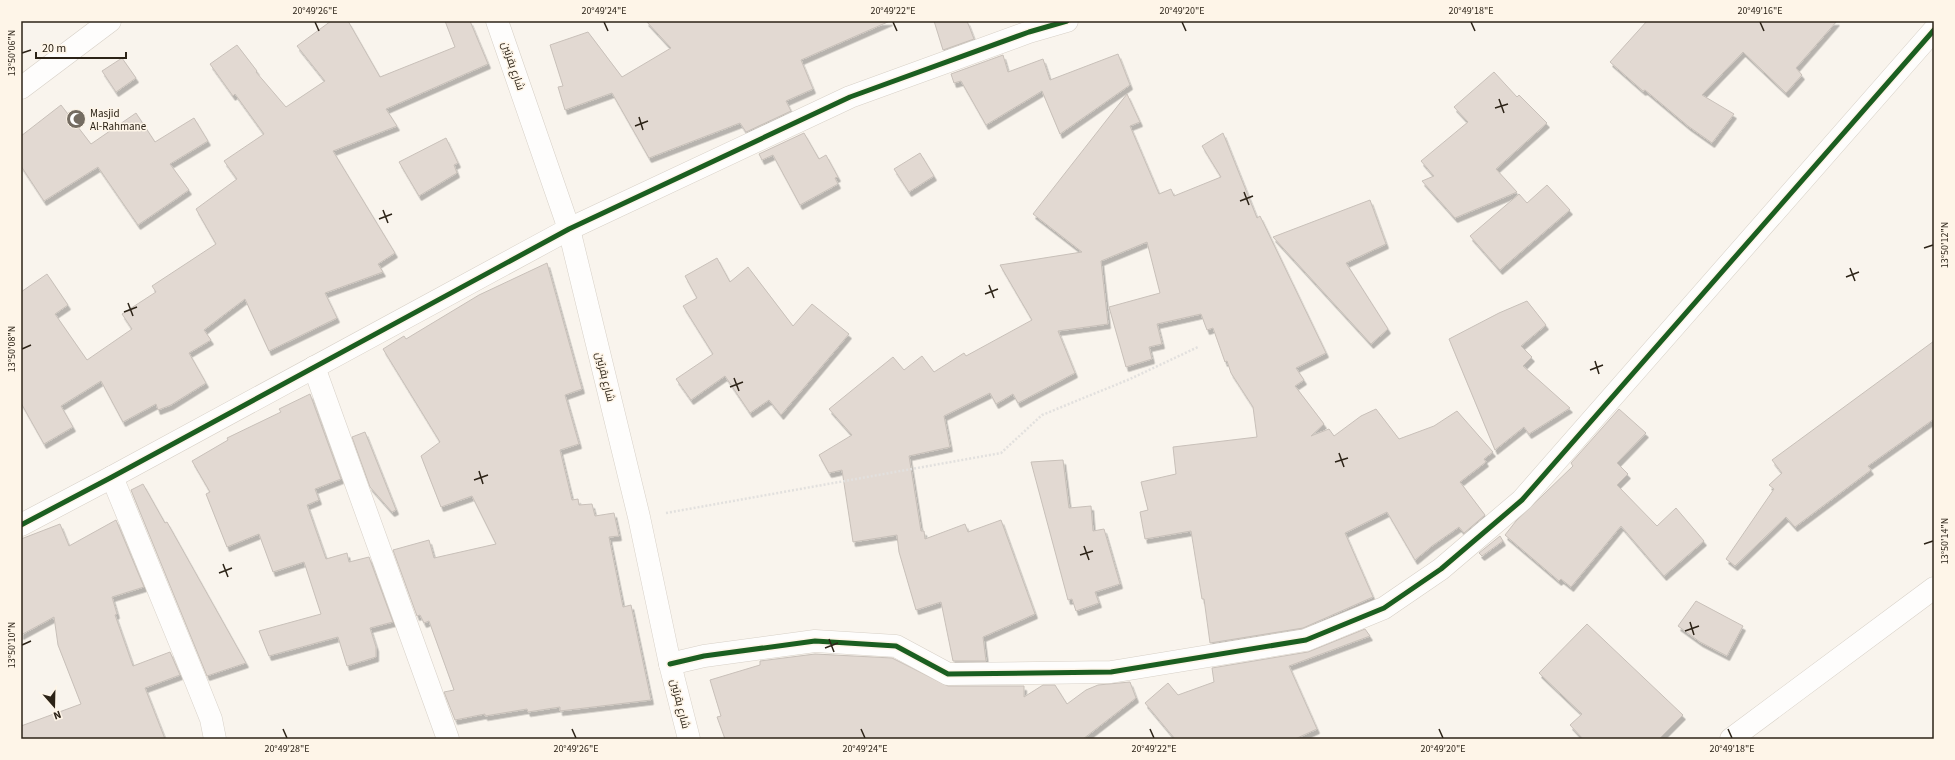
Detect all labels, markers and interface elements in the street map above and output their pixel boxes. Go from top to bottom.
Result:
text: 20°49'26"E [292,4,338,18]
text: 20°49'24"E [581,4,627,18]
text: 20°49'22"E [870,4,916,18]
text: 20°49'20"E [1159,4,1205,18]
text: 20°49'18"E [1448,4,1494,18]
text: 20°49'16"E [1737,4,1783,18]
text: 13°50'06"N [5,30,19,76]
scale bar [36,34,126,60]
text: 20 m [42,40,66,57]
street label: شارع بقرتين [498,40,528,92]
place label: Masjid Al-Rahmane [90,106,147,134]
mosque icon: Masjid Al-Rahmane [65,108,87,130]
text: 13°50'12"N [1938,222,1952,268]
text: 13°50'08"N [5,326,19,372]
street label: شارع بقرتين [592,351,618,403]
text: 13°50'14"N [1938,518,1952,564]
text: 13°50'10"N [5,622,19,668]
street label: شارع بقرتين [667,678,693,730]
north arrow [34,686,74,726]
text: N [51,707,63,723]
text: 20°49'28"E [264,742,310,756]
text: 20°49'26"E [553,742,599,756]
text: 20°49'24"E [842,742,888,756]
text: 20°49'22"E [1131,742,1177,756]
text: 20°49'20"E [1420,742,1466,756]
text: 20°49'18"E [1709,742,1755,756]

